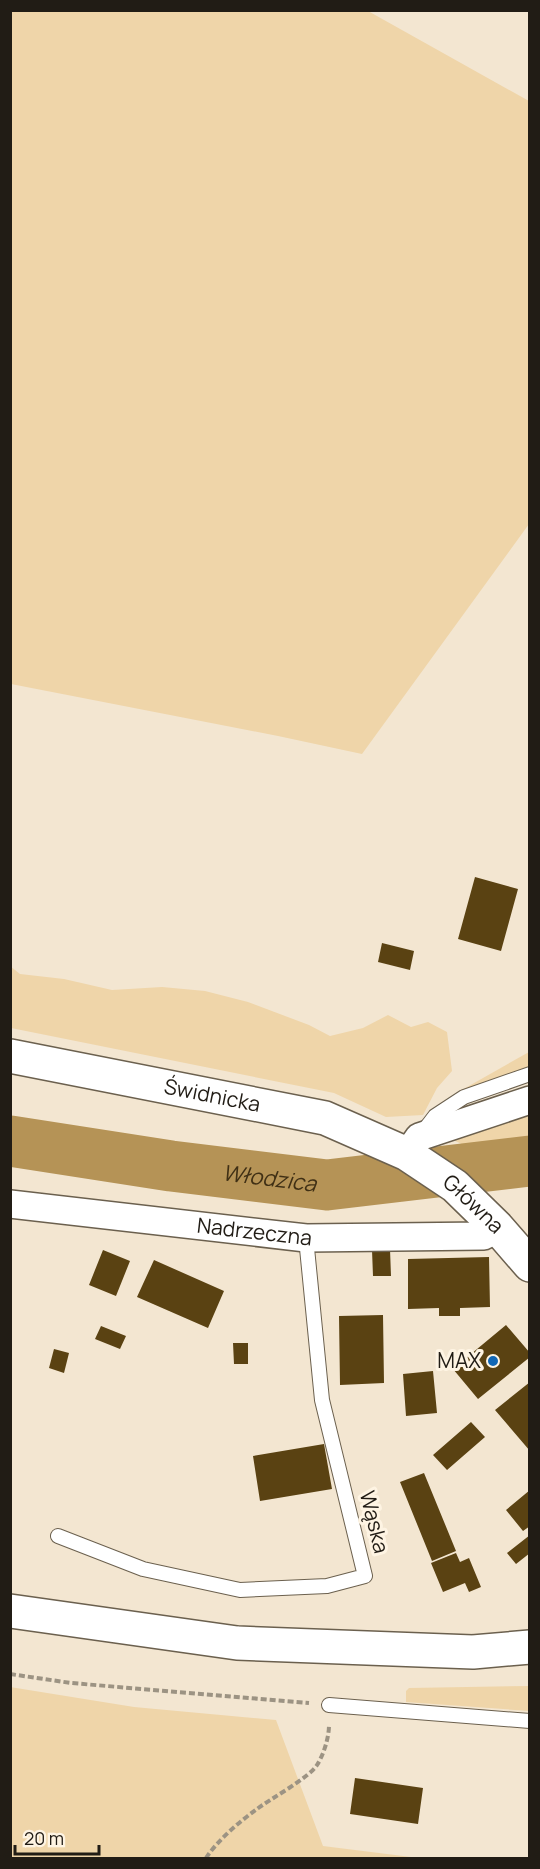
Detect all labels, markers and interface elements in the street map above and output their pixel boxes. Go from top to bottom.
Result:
street label: Świdnicka [162,1072,263,1118]
water label: Włodzica [221,1157,320,1199]
street label: Główna [438,1167,511,1239]
street label: Nadrzeczna [196,1211,314,1252]
place label: MAX [437,1346,481,1374]
marker: MAX [486,1354,500,1368]
street label: Wąska [354,1488,396,1556]
scale bar [15,1818,99,1856]
text: 20 m [24,1826,64,1850]

